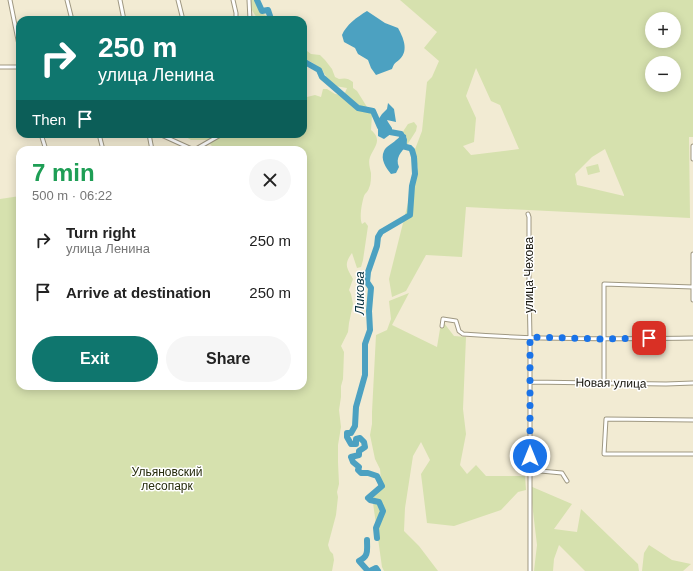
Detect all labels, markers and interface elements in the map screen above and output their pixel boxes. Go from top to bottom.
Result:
map controls [645,12,681,92]
button: + [645,12,681,48]
icon: right [32,32,84,84]
text: 250 m [98,32,177,63]
button: − [645,56,681,92]
text: улица Ленина [98,65,214,85]
icon: arrive [74,108,96,130]
text: Then [32,111,66,128]
text: 7 min [32,159,95,186]
button: close [249,159,291,201]
text: 500 m · 06:22 [32,188,112,203]
text: Turn right [66,224,136,241]
icon: right [32,229,54,251]
text: 250 m [249,232,291,249]
street label: улица Чехова [522,237,536,313]
text: улица Ленина [66,241,150,256]
water label: Ликова [352,271,367,316]
icon: arrive [32,281,54,303]
text: Arrive at destination [66,284,211,301]
text: 250 m [249,284,291,301]
pin [632,321,666,355]
icon: arrive [638,327,660,349]
button: Exit [32,336,158,382]
button: Share [166,336,291,382]
street label: Новая улица [575,375,647,391]
position arrow [509,435,551,477]
park label: Ульяновский лесопарк [132,465,202,493]

